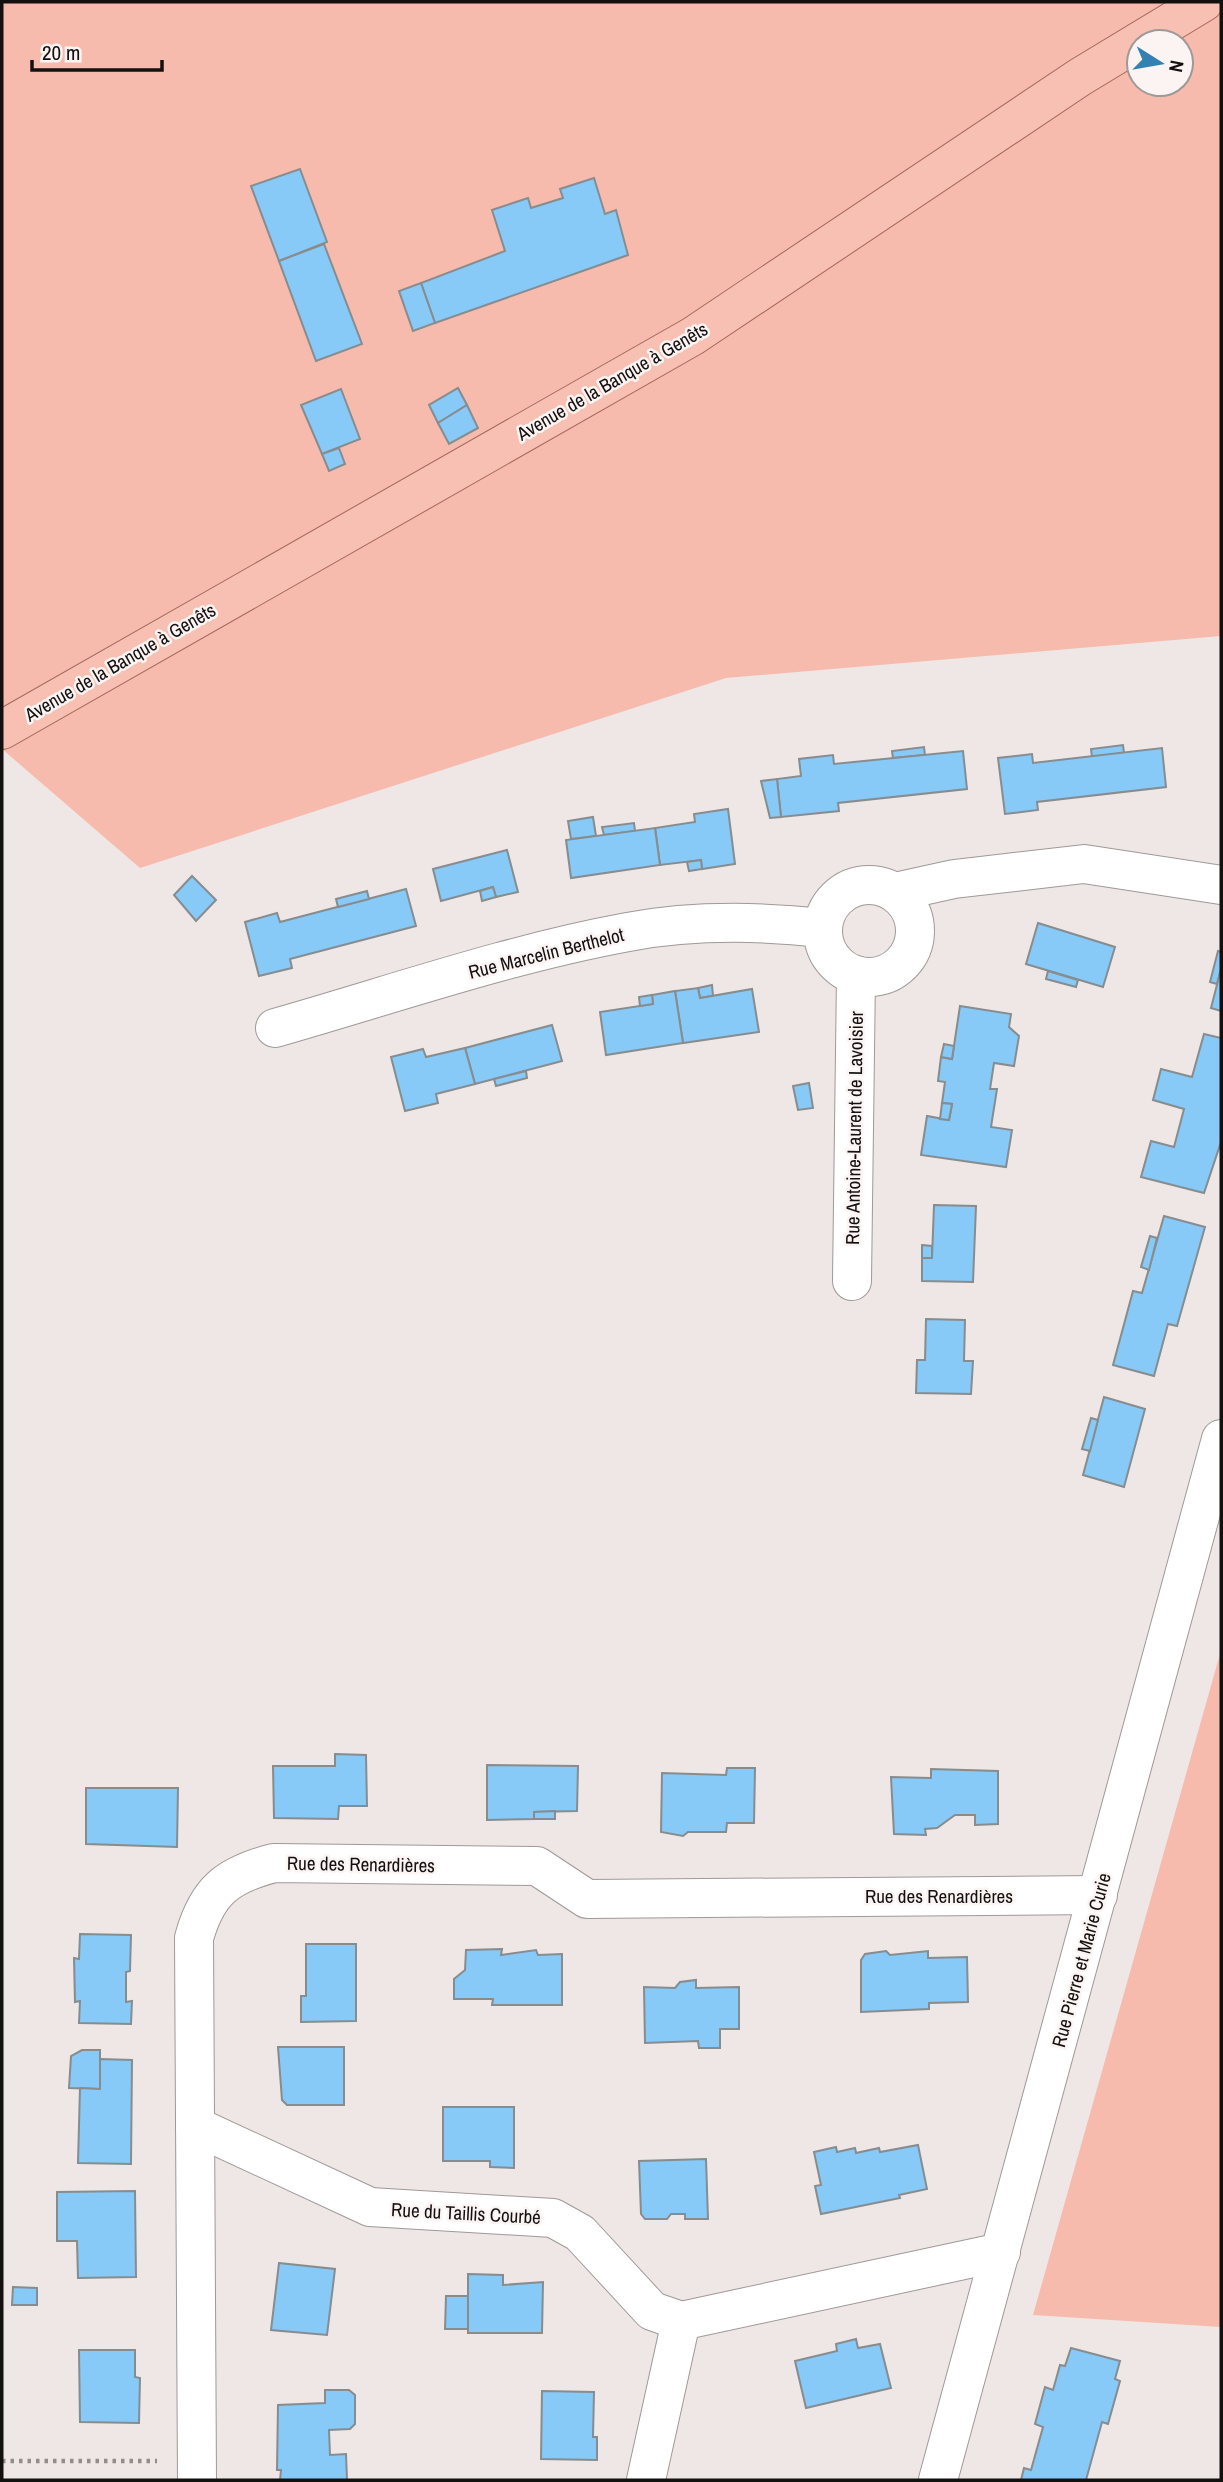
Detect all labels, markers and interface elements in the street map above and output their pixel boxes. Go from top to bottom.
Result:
scale bar [32,28,161,72]
north arrow [1125,28,1195,98]
text: 20 m [42,38,80,67]
text: N [1163,58,1191,74]
street label: Avenue de la Banque à Genêts [511,316,712,447]
street label: Avenue de la Banque à Genêts [19,597,220,728]
street label: Rue Marcelin Berthelot [466,921,627,985]
street label: Rue Antoine-Laurent de Lavoisier [839,1010,869,1245]
street label: Rue des Renardières [287,1850,435,1878]
street label: Rue Pierre et Marie Curie [1045,1870,1117,2050]
street label: Rue des Renardières [865,1883,1013,1909]
street label: Rue du Taillis Courbé [390,2196,542,2230]

